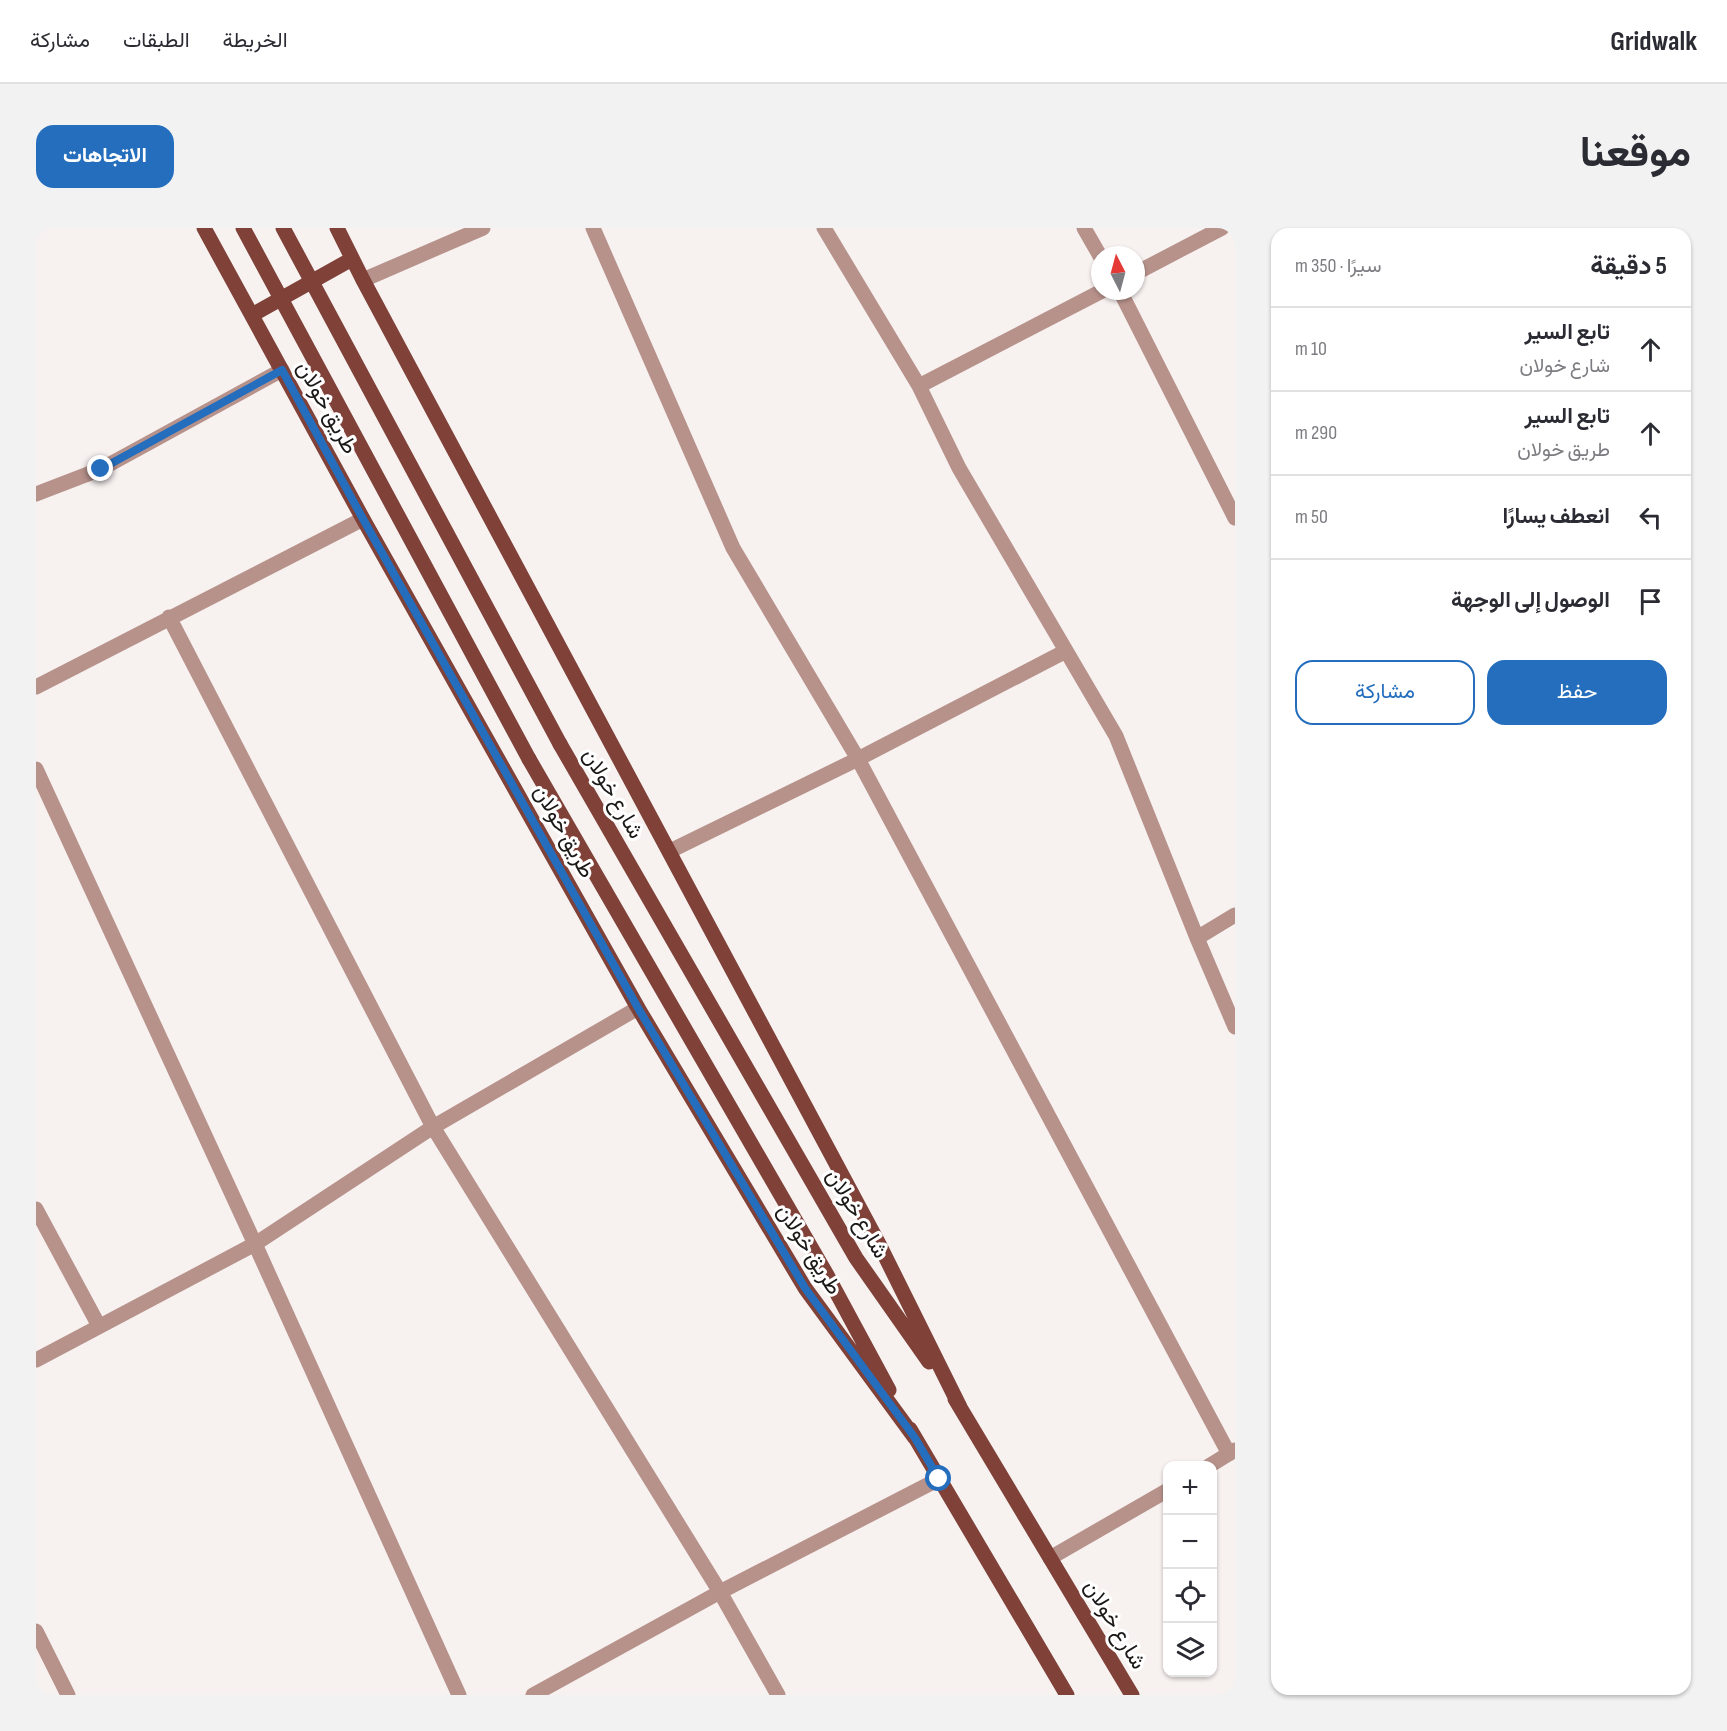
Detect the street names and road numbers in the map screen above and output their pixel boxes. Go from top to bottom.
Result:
street label: طريق خولان [290,357,363,459]
street label: شارع خولان [576,744,649,844]
street label: طريق خولان [527,781,600,883]
street label: شارع خولان [819,1164,894,1263]
street label: طريق خولان [770,1199,847,1300]
street label: شارع خولان [1077,1575,1152,1674]

